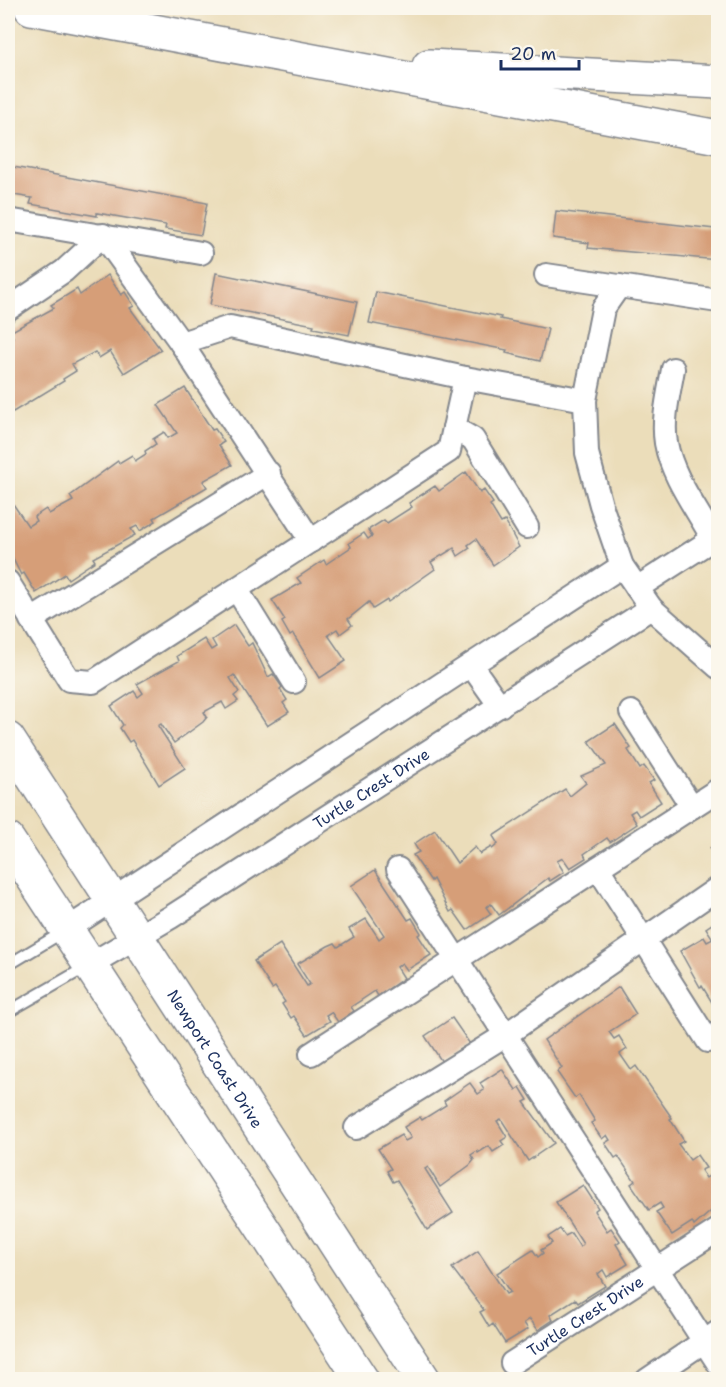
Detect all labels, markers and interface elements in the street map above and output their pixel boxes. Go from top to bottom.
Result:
scale bar [501,33,579,71]
text: 20 m [510,42,556,66]
street label: Turtle Crest Drive [309,743,433,833]
street label: Newport Coast Drive [163,985,268,1132]
street label: Turtle Crest Drive [523,1271,647,1361]

